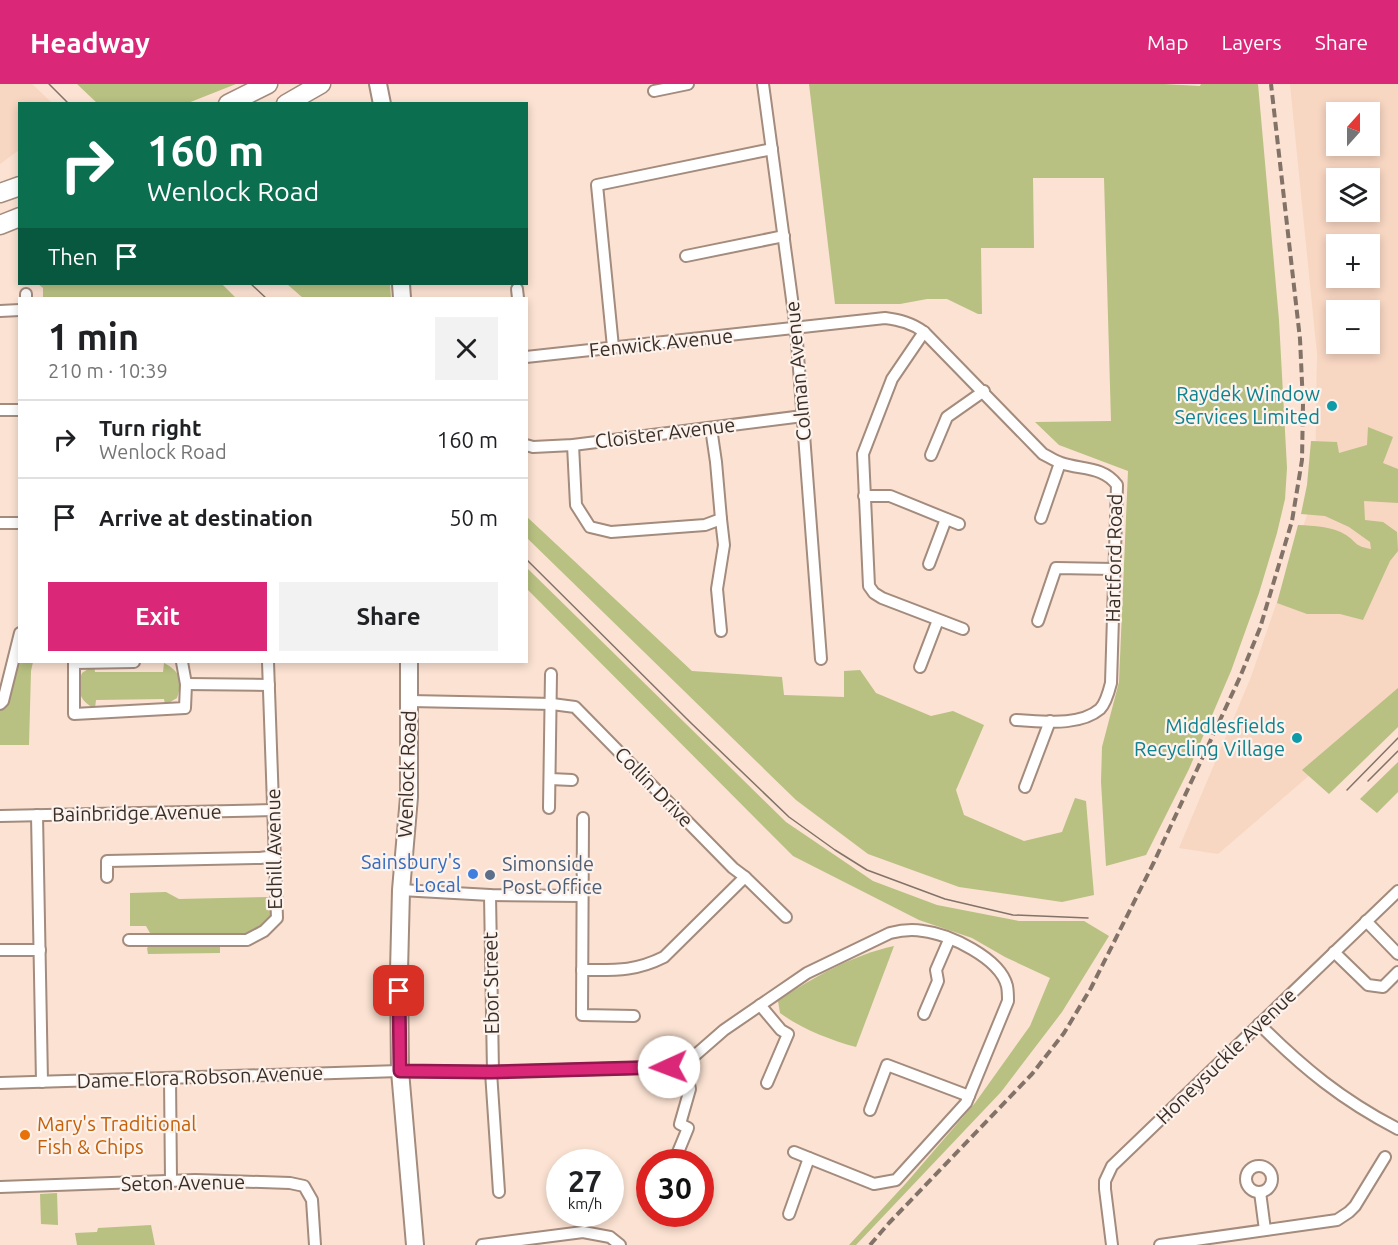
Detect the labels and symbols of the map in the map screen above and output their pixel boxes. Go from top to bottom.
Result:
north arrow [1326,102,1380,156]
street label: Colman Avenue [780,300,815,442]
street label: Fenwick Avenue [588,324,734,362]
place label: Raydek Window Services Limited [1175,382,1320,428]
marker: Raydek Window Services Limited [1325,399,1339,413]
street label: Cloister Avenue [593,412,736,453]
street label: Hartford Road [1101,493,1126,623]
street label: Wenlock Road [393,710,420,838]
place label: Middlesfields Recycling Village [1134,714,1285,760]
marker: Middlesfields Recycling Village [1290,731,1304,745]
street label: Collin Drive [610,742,698,832]
street label: Edhill Avenue [261,788,286,910]
street label: Bainbridge Avenue [52,800,222,825]
place label: Sainsbury's Local [361,850,461,896]
place label: Simonside Post Office [502,852,602,898]
marker: Sainsbury's Local [466,867,480,881]
marker: Simonside Post Office [483,868,497,882]
street label: Ebor Street [478,931,503,1035]
pin [373,965,424,1016]
street label: Honeysuckle Avenue [1151,983,1300,1128]
position arrow [637,1035,701,1099]
street label: Dame Flora Robson Avenue [76,1061,324,1092]
place label: Mary's Traditional Fish & Chips [37,1112,197,1158]
marker: Mary's Traditional Fish & Chips [18,1128,32,1142]
speed limit sign: 30 [636,1149,714,1227]
street label: Seton Avenue [121,1170,245,1195]

